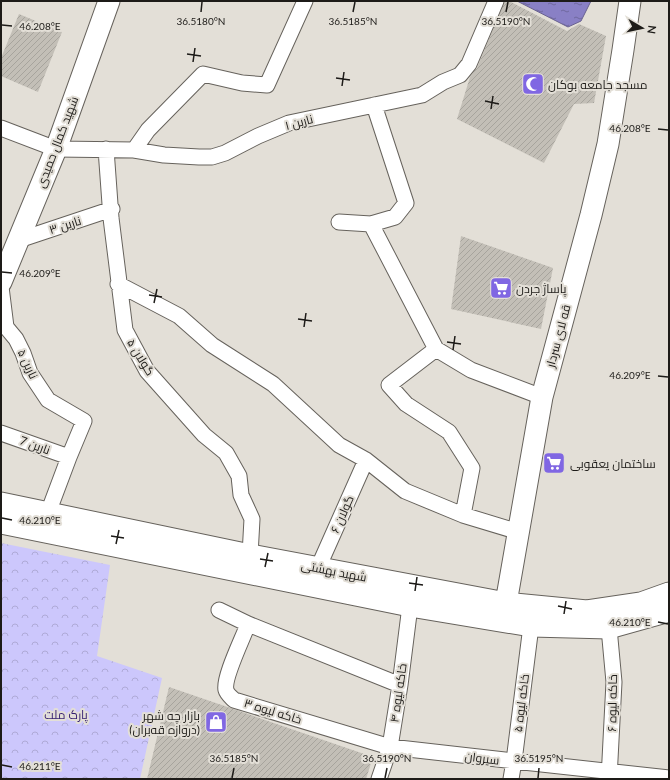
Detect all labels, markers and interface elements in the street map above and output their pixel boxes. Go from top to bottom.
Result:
north arrow [622,8,662,48]
text: 36.5180°N [177,15,225,27]
text: 36.5185°N [329,15,377,27]
text: 36.5190°N [482,15,530,27]
text: 46.208°E [19,20,61,32]
text: N [645,24,659,35]
mosque icon: مسجد جامعه بوکان [520,71,546,97]
place label: مسجد جامعه بوکان [548,77,647,92]
street label: شهید کمال حمیدی [33,94,81,190]
street label: نارین ۱ [283,111,315,133]
text: 46.208°E [609,122,651,134]
street label: نارین ۳ [47,213,83,237]
text: 46.209°E [19,267,61,279]
supermarket icon: پاساژ جردن [488,275,514,301]
place label: پاساژ جردن [516,281,567,298]
street label: قه لای سردار [542,303,574,370]
street label: گولان ۵ [124,336,158,378]
street label: نارین ۵ [15,347,41,381]
text: 46.209°E [609,369,651,381]
street label: نارین 7 [18,433,52,457]
supermarket icon: ساختمان یعقوبی [541,450,567,476]
place label: ساختمان یعقوبی [570,456,656,471]
street label: گولان ۶ [327,493,357,535]
text: 46.210°E [19,514,61,526]
street label: شهید بهشتی [300,557,368,585]
text: 46.210°E [609,616,651,628]
street label: خاکه لیوه ۴ [386,662,410,724]
street label: خاکه لیوه ۵ [510,673,532,733]
street label: خاکه لیوه ۶ [604,674,620,732]
street label: خاکه لیوه ۳ [242,695,304,727]
park label: پارک ملت [44,707,89,724]
place label: بازار چه شهر (دروازه قه‌بران) [129,708,200,737]
shop icon: بازار چه شهر (دروازه قه‌بران) [203,709,229,735]
street label: سیروان [464,748,500,768]
text: 36.5185°N [210,752,258,764]
text: 36.5190°N [363,752,411,764]
text: 36.5195°N [515,752,563,764]
text: 46.211°E [19,760,61,772]

